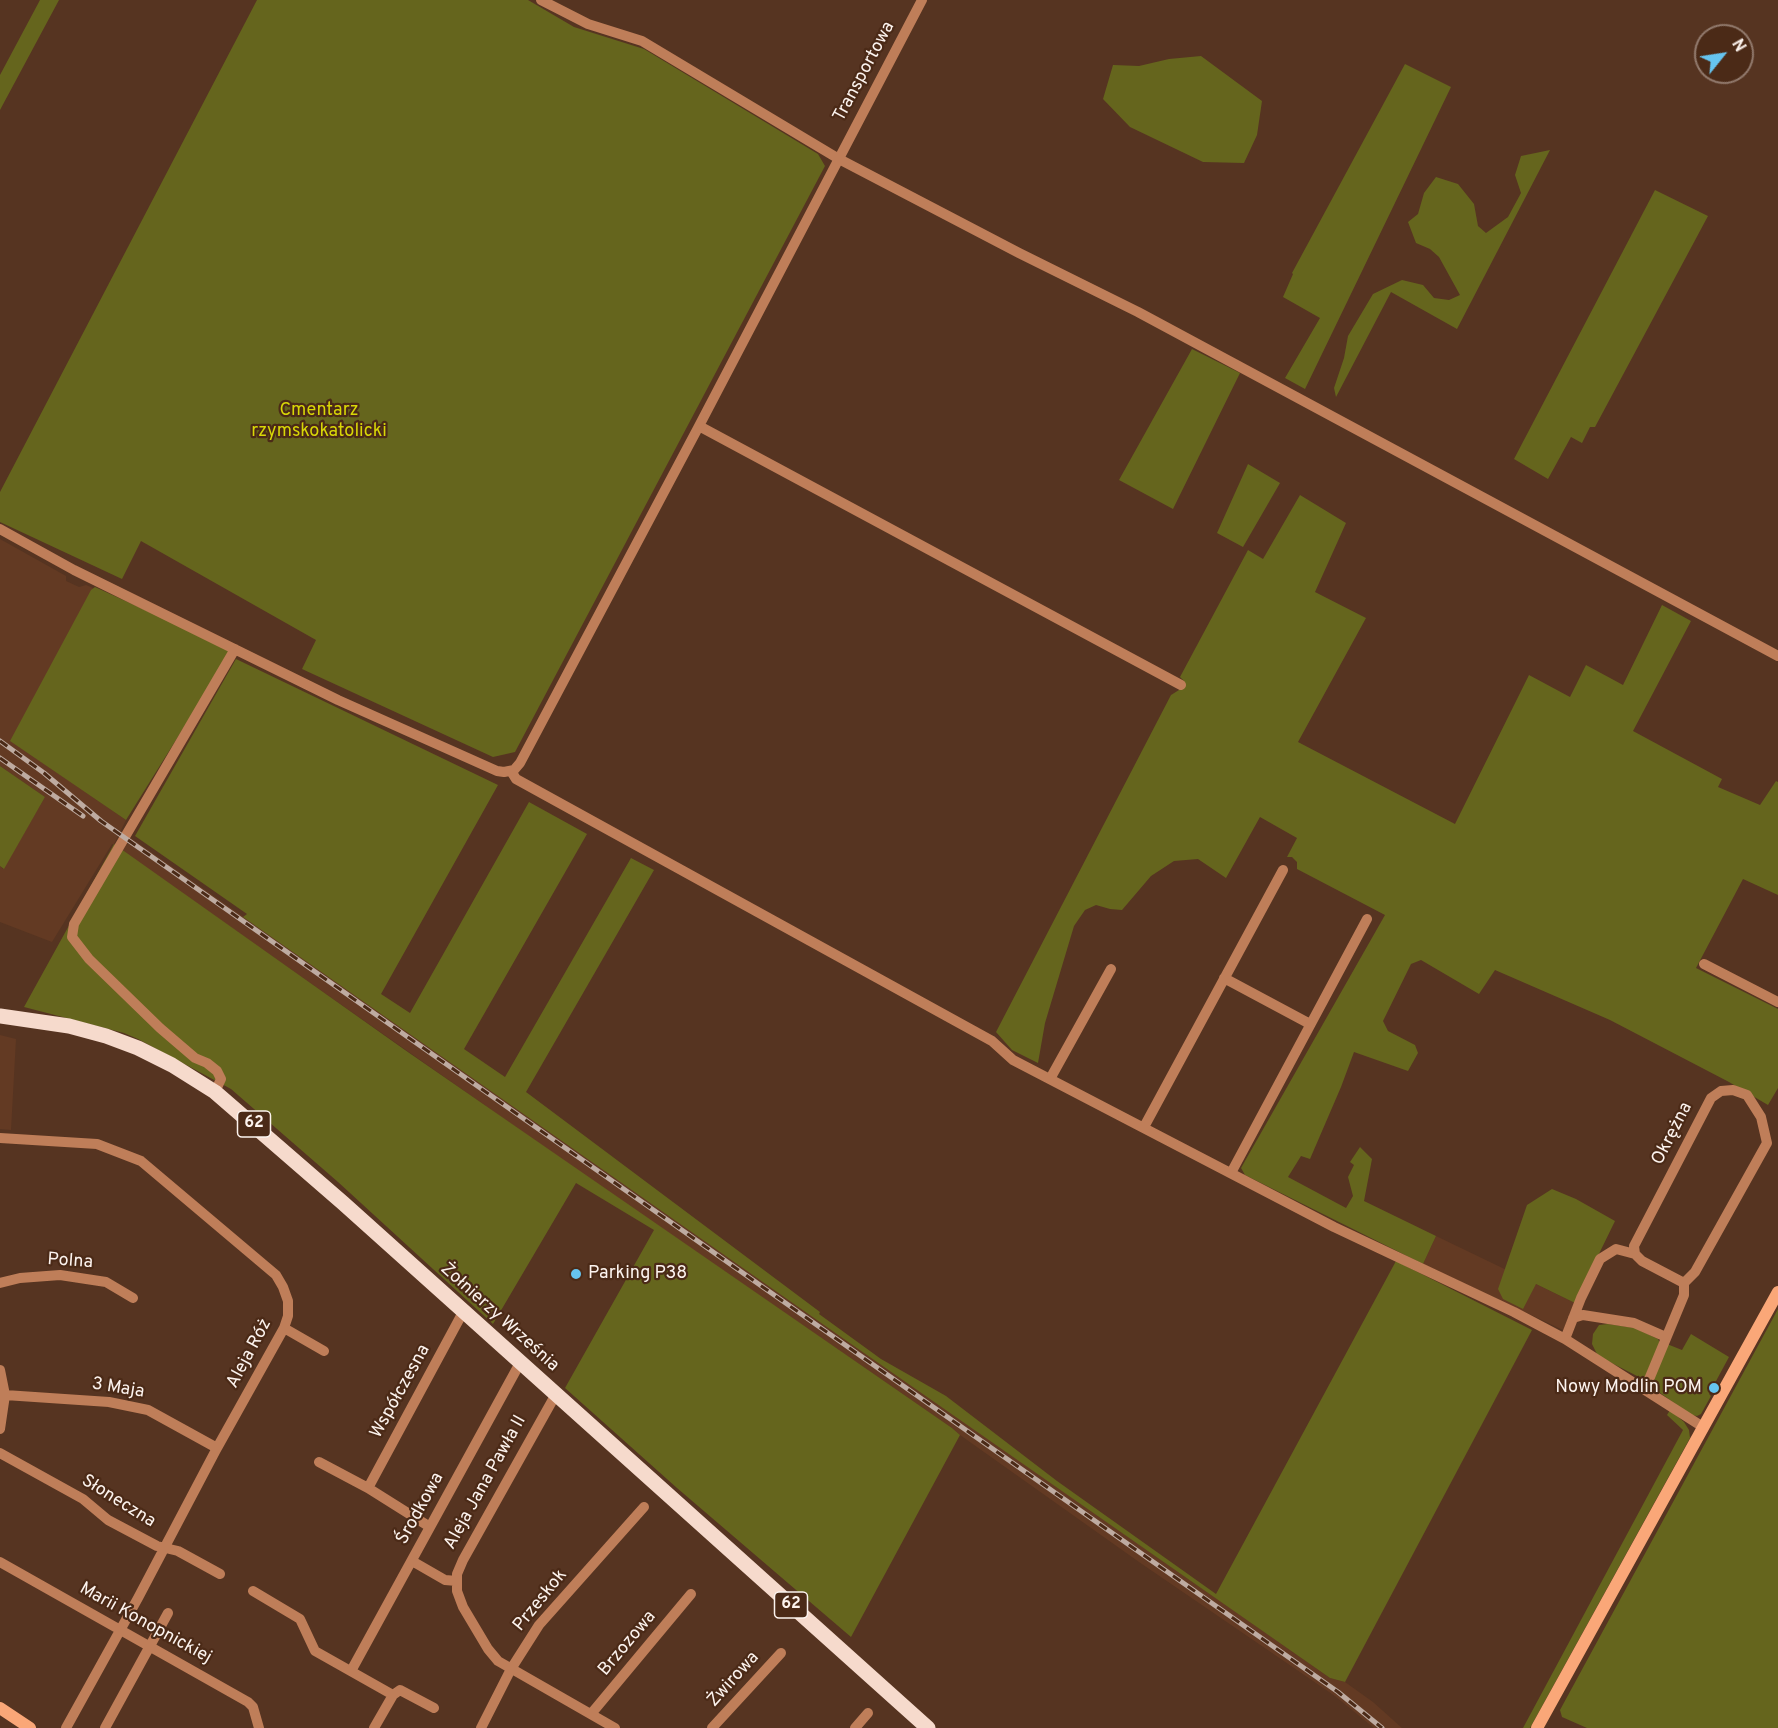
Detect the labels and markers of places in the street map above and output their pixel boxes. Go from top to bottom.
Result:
place label: Parking P38 [588,1263,687,1285]
marker: Parking P38 [569,1267,583,1281]
place label: Nowy Modlin POM [1555,1377,1702,1399]
marker: Nowy Modlin POM [1707,1381,1721,1395]

